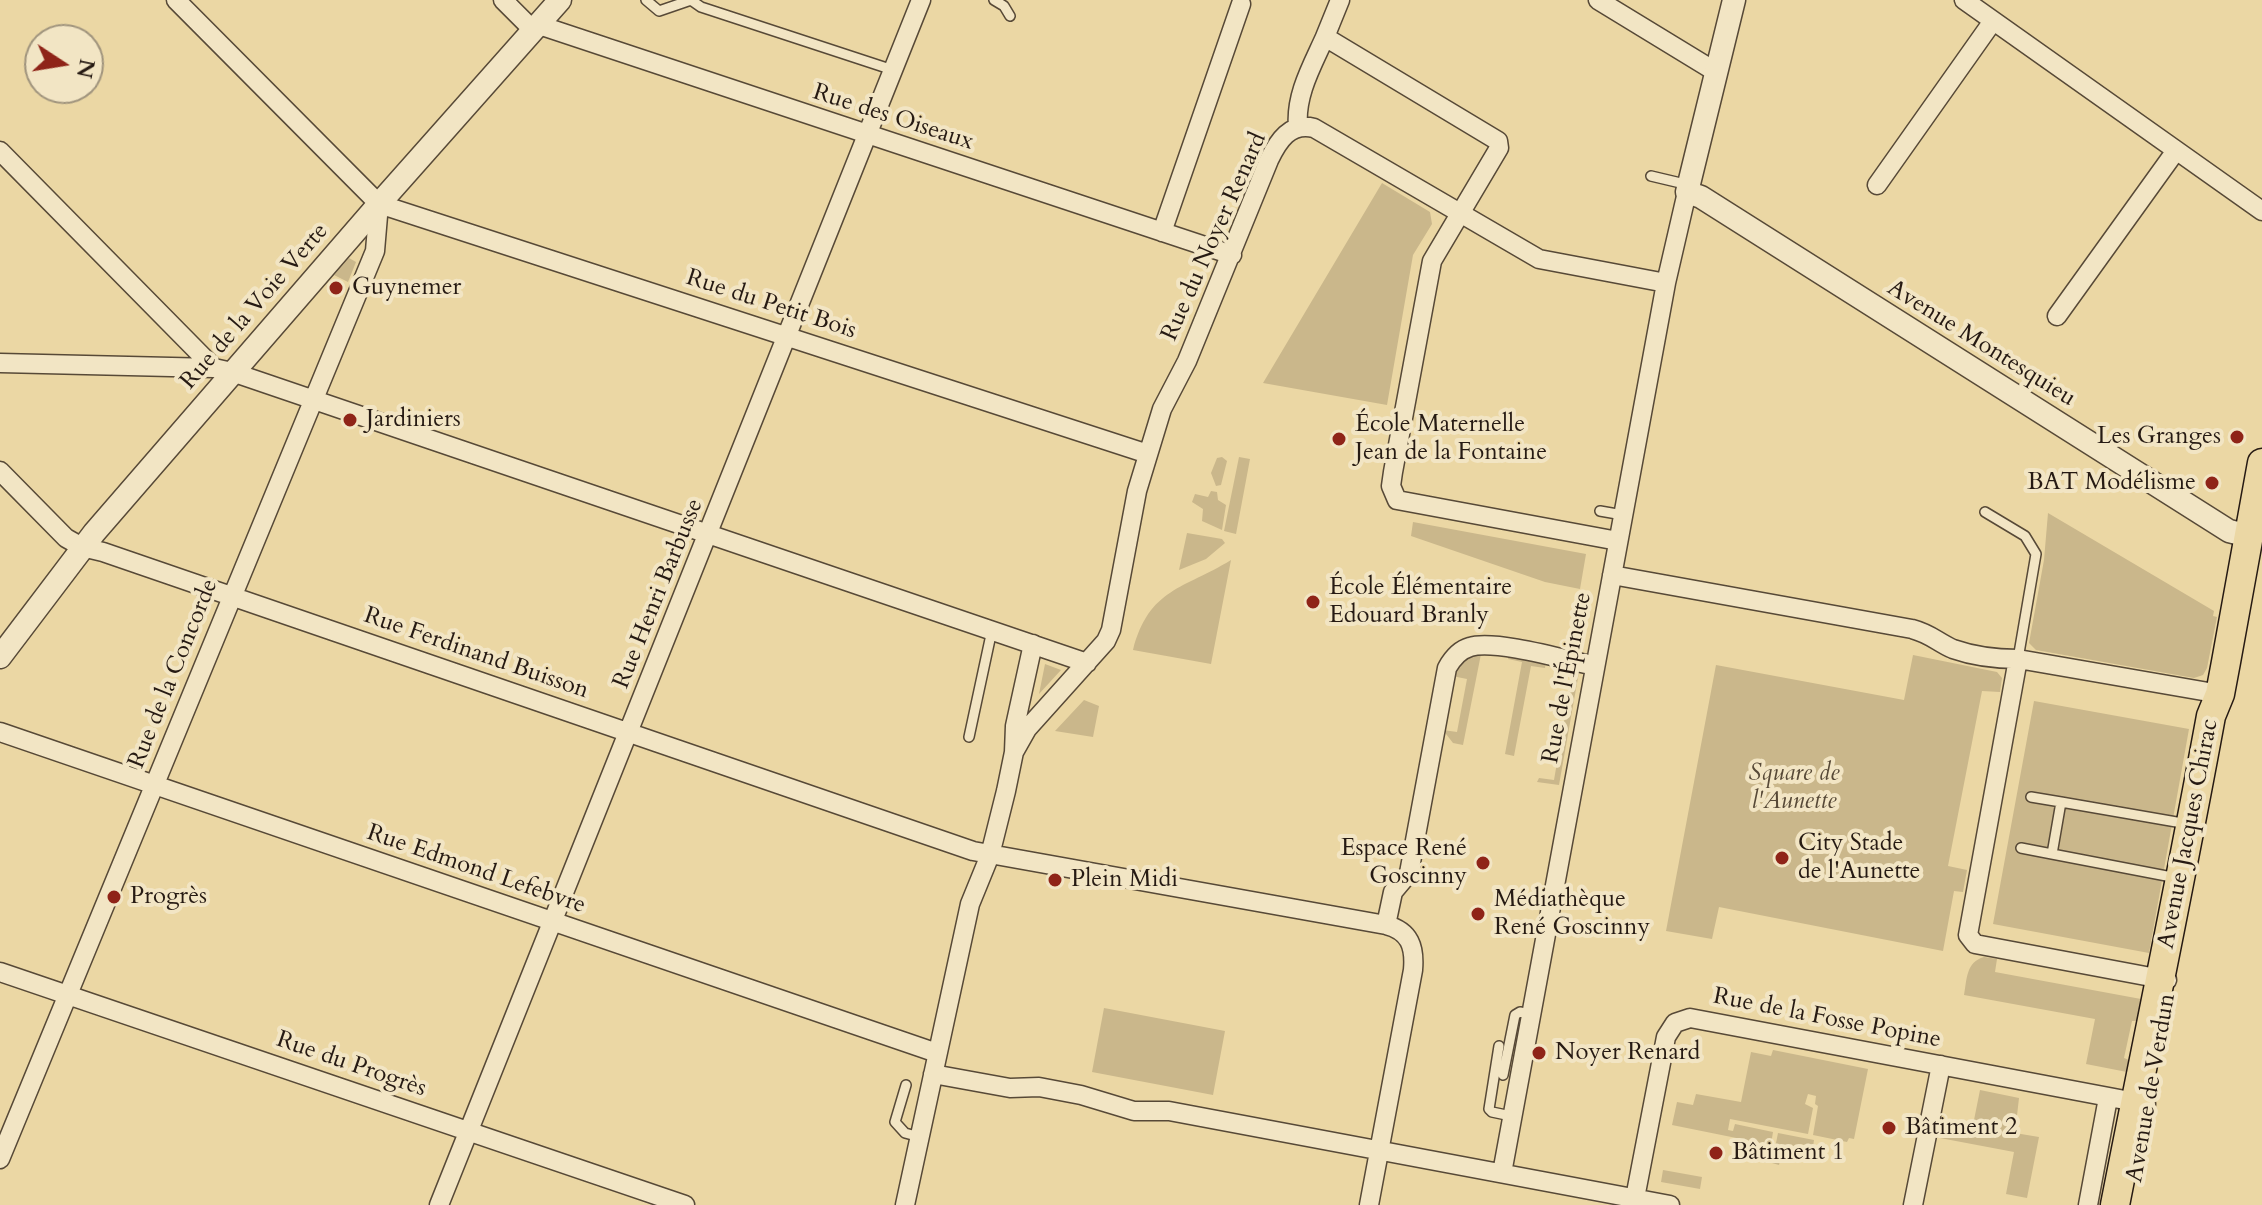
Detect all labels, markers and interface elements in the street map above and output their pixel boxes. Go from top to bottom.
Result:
north arrow [24,24,104,104]
text: N [69,56,102,81]
street label: Rue des Oiseaux [809,78,977,158]
street label: Rue du Noyer Renard [1156,128,1274,346]
street label: Rue de la Voie Verte [175,218,335,396]
street label: Rue du Petit Bois [682,264,860,346]
place label: Guynemer [352,274,461,302]
street label: Avenue Montesquieu [1881,274,2081,414]
marker: Guynemer [327,279,345,297]
place label: Jardiniers [366,406,461,434]
marker: Jardiniers [341,411,359,429]
place label: École Maternelle Jean de la Fontaine [1355,411,1547,467]
place label: Les Granges [2097,423,2221,451]
marker: Les Granges [2228,428,2246,446]
marker: École Maternelle Jean de la Fontaine [1330,430,1348,448]
place label: BAT Modélisme [2027,469,2196,497]
marker: BAT Modélisme [2203,474,2221,492]
street label: Rue Henri Barbusse [608,495,710,693]
place label: École Élémentaire Edouard Branly [1329,574,1512,630]
street label: Rue de la Concorde [123,575,225,773]
street label: Rue de l'Épinette [1537,590,1599,766]
marker: École Élémentaire Edouard Branly [1304,593,1322,611]
street label: Rue Ferdinand Buisson [360,602,592,706]
street label: Avenue Jacques Chirac [2153,717,2225,951]
park label: Square de l'Aunette [1749,760,1839,816]
street label: Rue Edmond Lefebvre [363,819,589,921]
place label: City Stade de l'Aunette [1798,830,1921,886]
place label: Espace René Goscinny [1341,835,1467,891]
marker: City Stade de l'Aunette [1773,849,1791,867]
marker: Espace René Goscinny [1474,854,1492,872]
place label: Plein Midi [1071,866,1178,894]
marker: Plein Midi [1046,871,1064,889]
place label: Progrès [130,883,207,911]
place label: Médiathèque René Goscinny [1494,886,1650,942]
marker: Progrès [105,888,123,906]
marker: Médiathèque René Goscinny [1469,905,1487,923]
street label: Rue de la Fosse Popine [1711,983,1943,1055]
street label: Avenue de Verdun [2121,991,2183,1185]
street label: Rue du Progrès [272,1026,430,1104]
place label: Noyer Renard [1555,1039,1700,1067]
marker: Noyer Renard [1530,1044,1548,1062]
place label: Bâtiment 2 [1905,1114,2017,1142]
marker: Bâtiment 2 [1880,1119,1898,1137]
place label: Bâtiment 1 [1732,1139,1844,1167]
marker: Bâtiment 1 [1707,1144,1725,1162]

